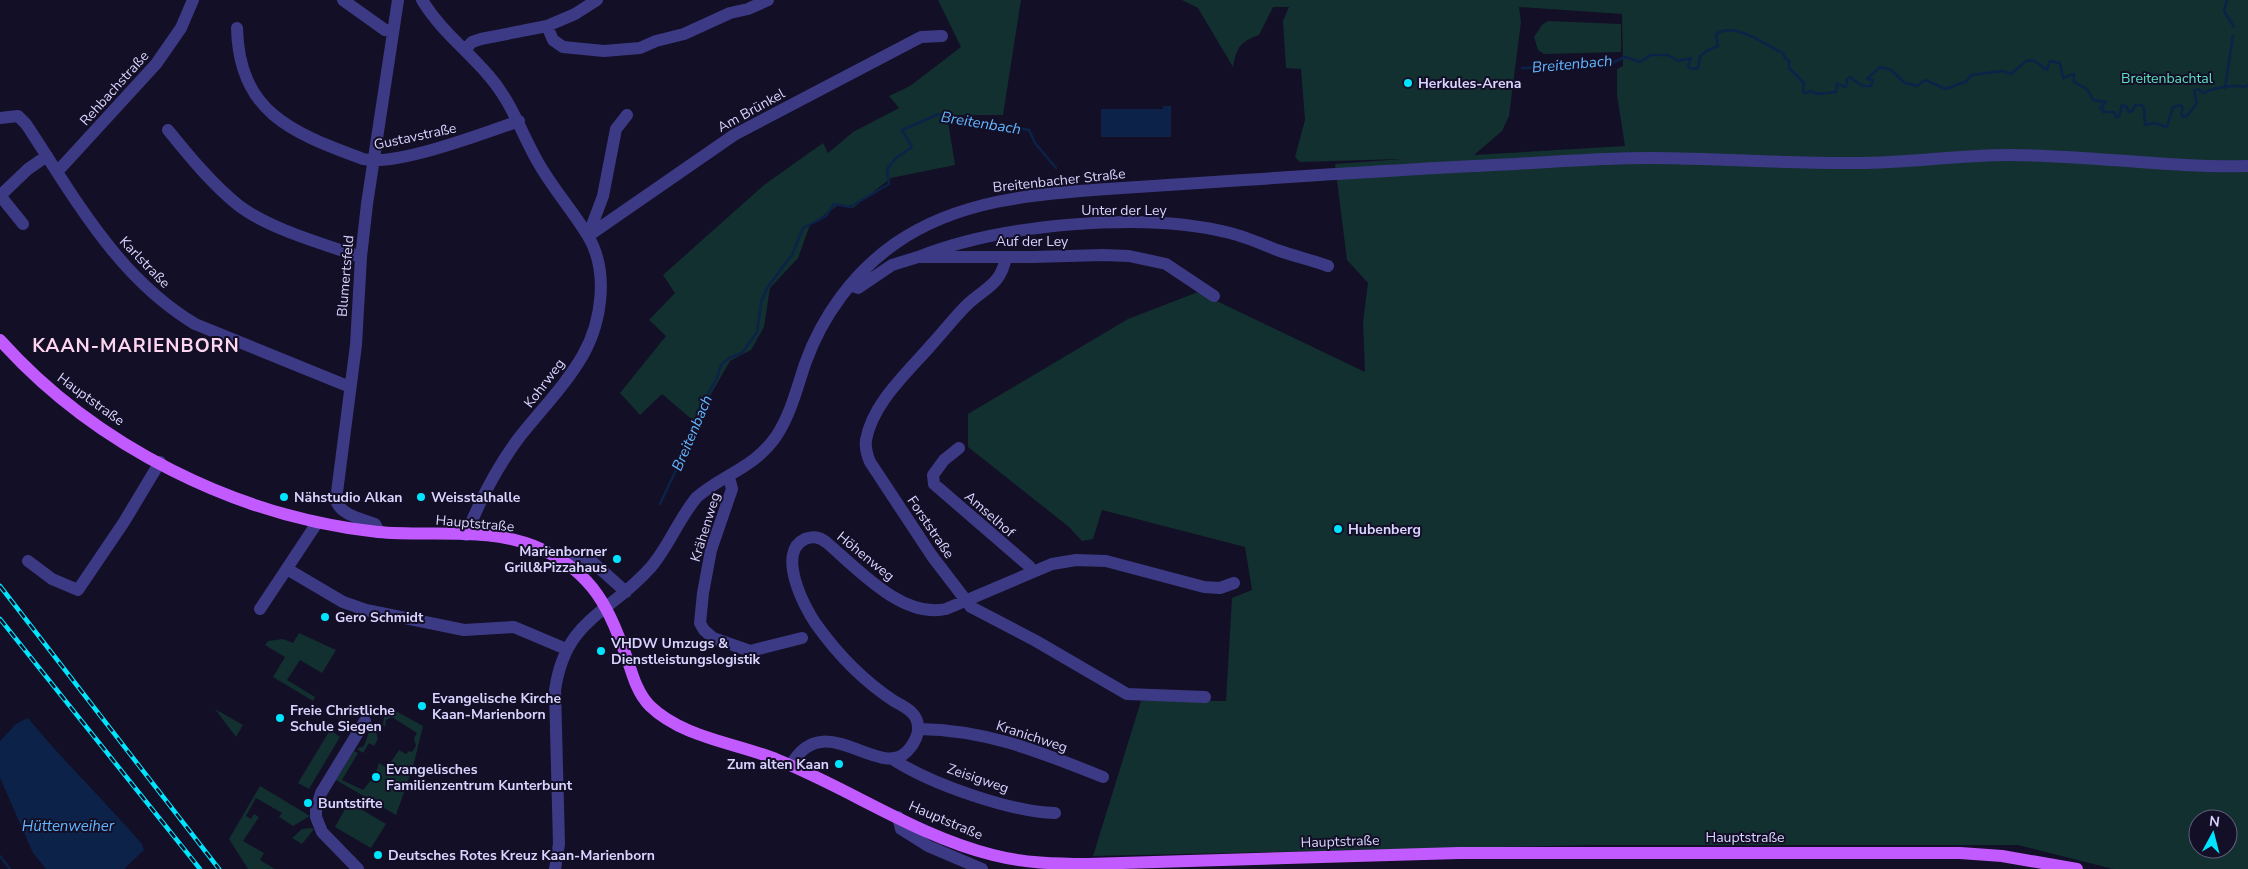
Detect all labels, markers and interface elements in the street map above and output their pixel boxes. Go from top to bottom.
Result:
street label: Rehbachstraße [76,47,153,130]
water label: Breitenbach [1531,51,1613,77]
park label: Breitenbachtal [2121,69,2214,88]
place label: Herkules-Arena [1418,74,1521,93]
marker: Herkules-Arena [1402,77,1414,89]
street label: Am Brünkel [714,84,789,137]
water label: Breitenbach [940,107,1022,139]
street label: Gustavstraße [372,118,458,155]
street label: Breitenbacher Straße [992,164,1126,197]
street label: Unter der Ley [1081,201,1167,220]
street label: Karlstraße [115,232,174,292]
street label: Auf der Ley [996,232,1069,251]
street label: Blumertsfeld [332,234,359,318]
district label: KAAN-MARIENBORN [32,333,240,359]
street label: Kohrweg [520,355,569,412]
street label: Hauptstraße [53,369,128,430]
water label: Breitenbach [667,392,717,474]
street label: Amselhof [960,487,1019,542]
place label: Nähstudio Alkan [294,488,403,507]
place label: Weisstalhalle [431,488,521,507]
street label: Krähenweg [686,490,725,564]
marker: Nähstudio Alkan [278,491,290,503]
marker: Weisstalhalle [415,491,427,503]
street label: Forststraße [903,492,959,562]
street label: Hauptstraße [435,511,515,536]
place label: Hubenberg [1348,520,1421,539]
marker: Hubenberg [1332,523,1344,535]
street label: Höhenweg [833,527,898,585]
place label: Marienborner Grill&Pizzahaus [504,542,608,577]
marker: Marienborner Grill&Pizzahaus [611,553,623,565]
place label: Gero Schmidt [335,608,424,627]
marker: Gero Schmidt [319,611,331,623]
place label: VHDW Umzugs & Dienstleistungslogistik [610,634,761,669]
marker: VHDW Umzugs & Dienstleistungslogistik [595,645,607,657]
place label: Evangelische Kirche Kaan-Marienborn [432,689,561,724]
marker: Evangelische Kirche Kaan-Marienborn [416,700,428,712]
place label: Freie Christliche Schule Siegen [290,701,395,736]
marker: Freie Christliche Schule Siegen [274,712,286,724]
street label: Kranichweg [994,716,1070,757]
place label: Zum alten Kaan [727,755,829,774]
marker: Zum alten Kaan [833,758,845,770]
street label: Zeisigweg [944,759,1011,798]
place label: Evangelisches Familienzentrum Kunterbunt [386,760,573,795]
marker: Evangelisches Familienzentrum Kunterbunt [370,771,382,783]
place label: Buntstifte [318,794,383,813]
street label: Hauptstraße [906,796,986,845]
marker: Buntstifte [302,797,314,809]
north arrow [2188,809,2238,859]
text: N [2208,812,2221,832]
water label: Hüttenweiher [22,816,115,836]
street label: Hauptstraße [1706,828,1784,847]
street label: Hauptstraße [1300,831,1380,852]
place label: Deutsches Rotes Kreuz Kaan-Marienborn [388,846,655,865]
marker: Deutsches Rotes Kreuz Kaan-Marienborn [372,849,384,861]

